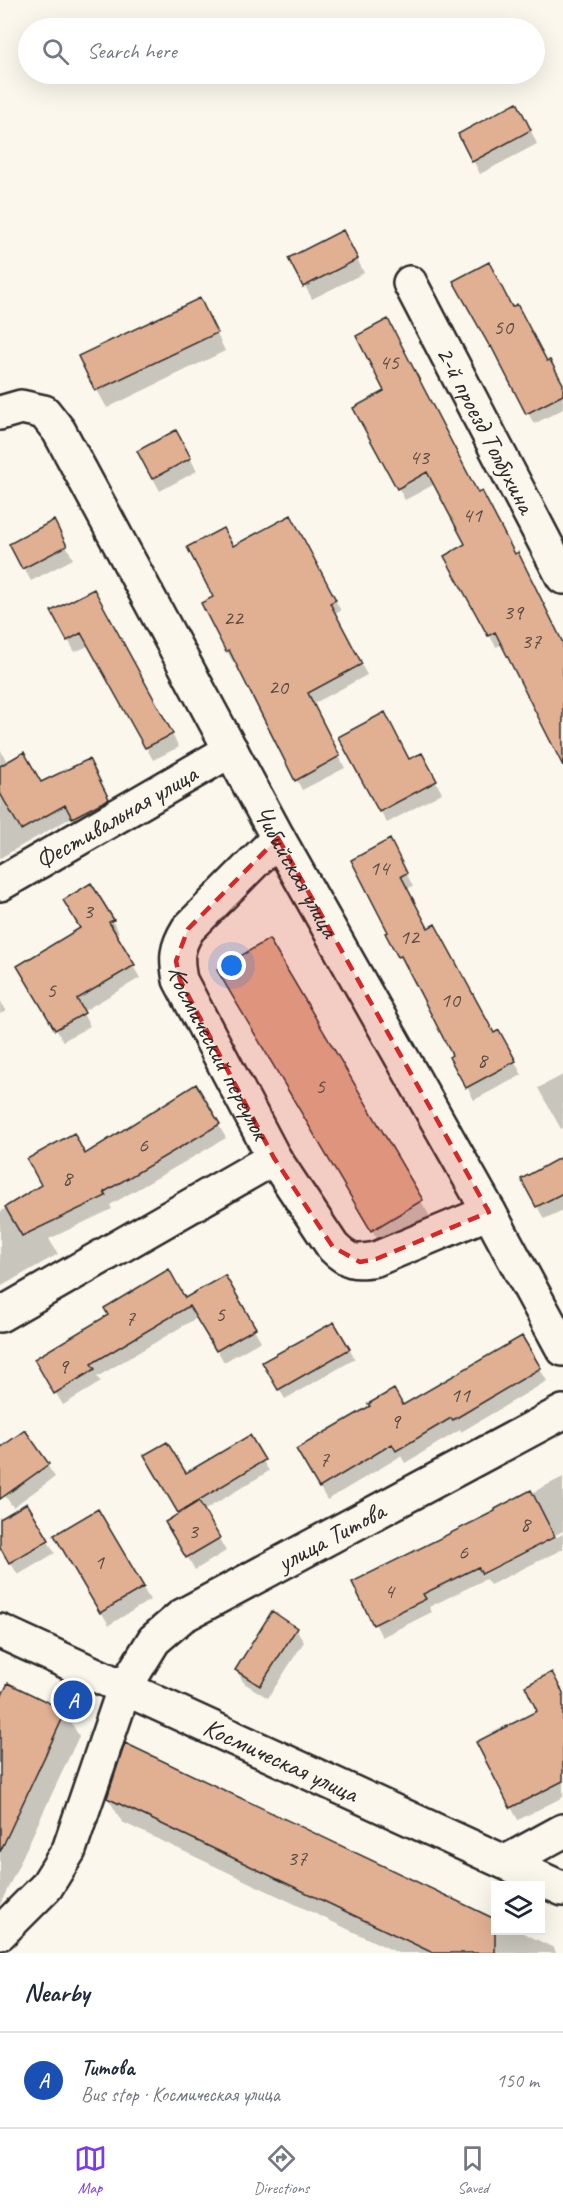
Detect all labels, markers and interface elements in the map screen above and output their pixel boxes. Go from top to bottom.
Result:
search box [18,18,545,84]
icon: search [39,35,72,68]
text: Search here [87,37,177,65]
house number: 50 [493,313,515,341]
street label: 2-й проезд Толбухина [429,340,544,521]
house number: 45 [379,348,400,376]
house number: 43 [409,443,431,471]
house number: 41 [462,501,483,529]
house number: 39 [503,598,525,626]
house number: 22 [223,604,245,632]
house number: 37 [521,627,542,655]
house number: 20 [268,673,290,701]
street label: Фестивальная улица [29,757,204,877]
street label: Чибийская улица [246,800,347,945]
house number: 14 [369,854,391,882]
house number: 3 [83,897,95,925]
house number: 12 [399,923,421,951]
your location [217,951,246,980]
street label: Космический переулок [161,965,279,1148]
house number: 5 [46,976,57,1004]
house number: 10 [440,986,462,1014]
house number: 8 [477,1046,489,1074]
house number: 5 [315,1072,326,1100]
house number: 6 [138,1131,149,1159]
house number: 8 [62,1164,74,1192]
house number: 5 [215,1300,226,1328]
house number: 7 [125,1304,136,1332]
house number: 9 [58,1352,70,1380]
house number: 11 [450,1381,471,1409]
house number: 9 [390,1407,402,1435]
house number: 7 [319,1445,330,1473]
street label: улица Титова [270,1493,393,1580]
house number: 8 [520,1510,532,1538]
house number: 3 [188,1517,200,1545]
house number: 6 [458,1538,469,1566]
house number: 1 [94,1548,105,1576]
house number: 4 [384,1577,396,1605]
pin: A [54,1678,92,1722]
street label: Космическая улица [198,1711,365,1810]
house number: 37 [287,1844,308,1872]
map controls [491,1881,545,1935]
button: layers [491,1881,545,1935]
text: Nearby [24,1976,89,2009]
text: Титова [81,2054,134,2082]
text: A [38,2068,49,2093]
text: 150 m [496,2068,539,2093]
text: Bus stop · Космическая улица [81,2082,280,2107]
tab: Map [74,2142,107,2198]
tab: Directions [254,2142,309,2198]
tab: Saved [456,2142,489,2198]

